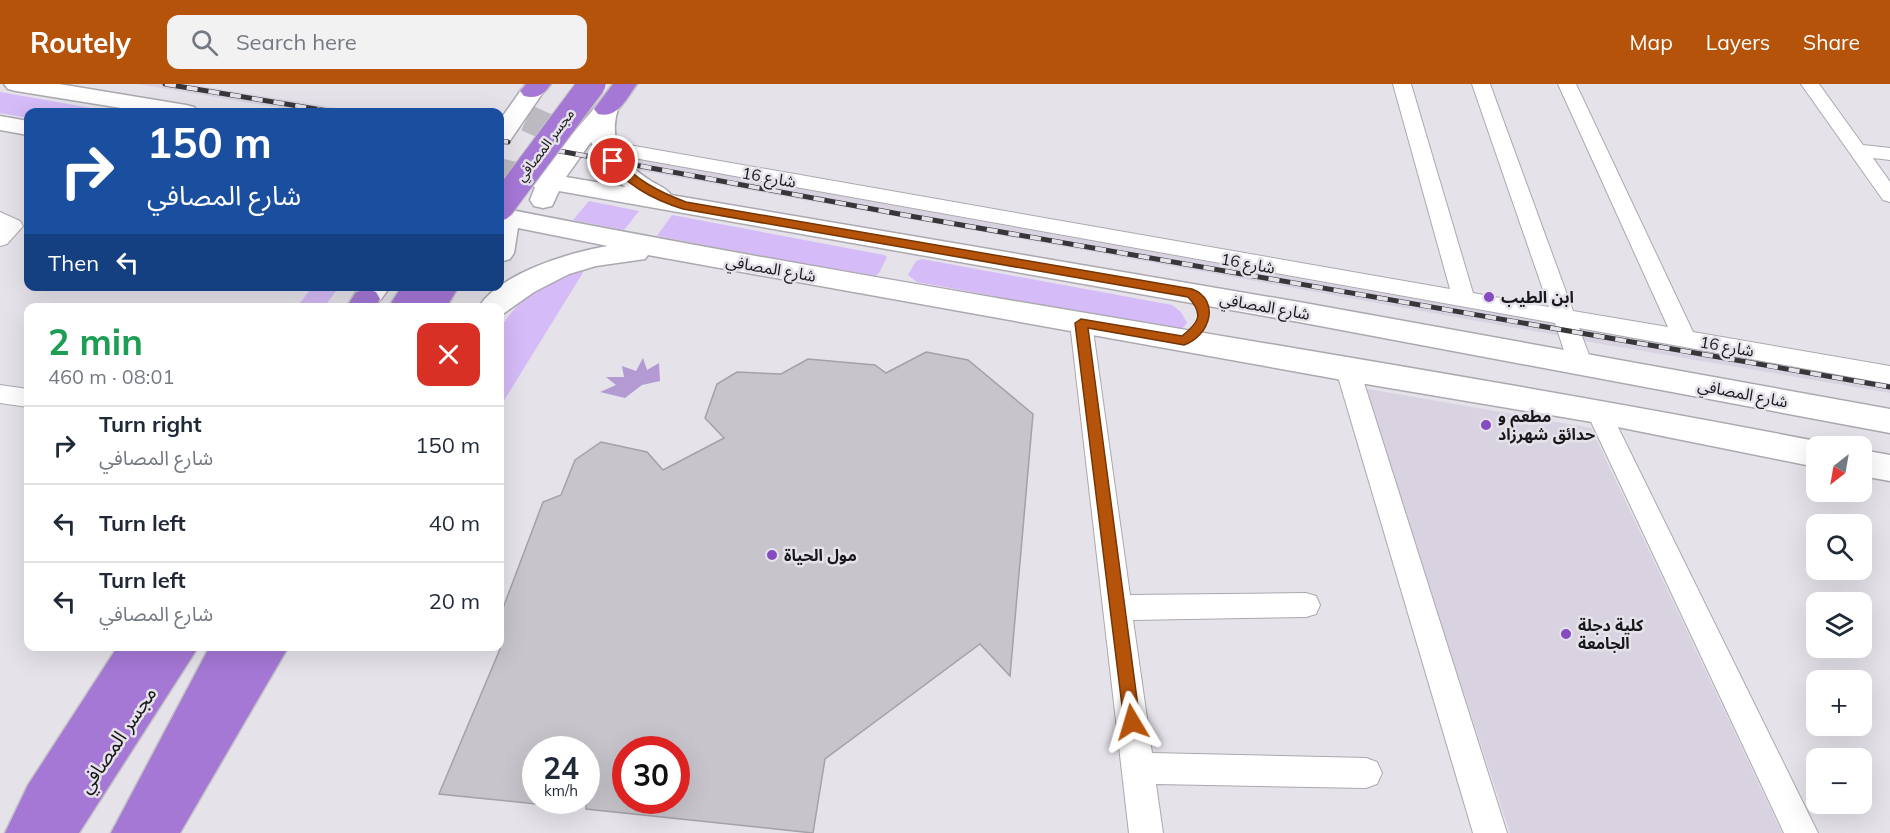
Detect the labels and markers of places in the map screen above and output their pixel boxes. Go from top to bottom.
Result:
pin [587,135,638,186]
place label: ابن الطيب [1501,287,1574,307]
marker: ابن الطيب [1482,290,1496,304]
place label: مطعم و حدائق شهرزاد [1498,406,1595,445]
marker: مطعم و حدائق شهرزاد [1479,418,1493,432]
place label: مول الحياة [784,545,857,565]
marker: مول الحياة [765,548,779,562]
place label: كلية دجلة الجامعة [1578,615,1644,653]
marker: كلية دجلة الجامعة [1559,627,1573,641]

